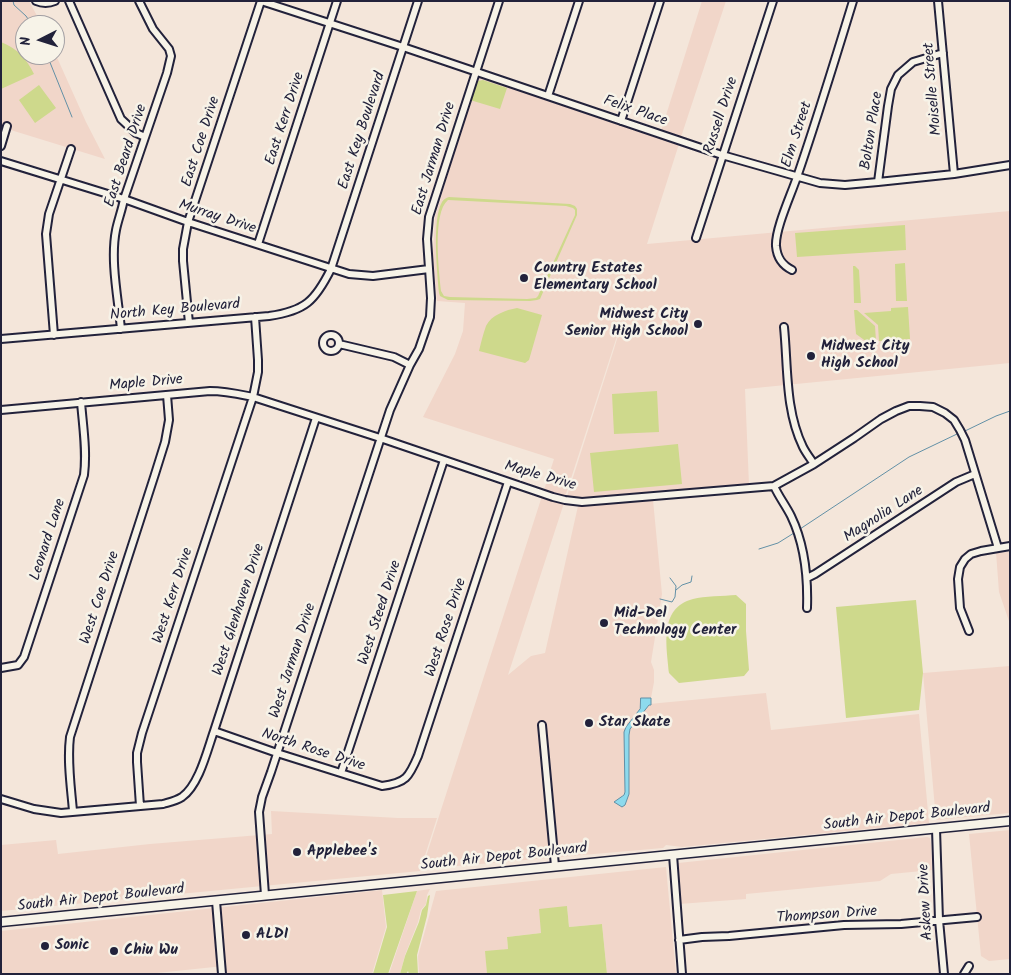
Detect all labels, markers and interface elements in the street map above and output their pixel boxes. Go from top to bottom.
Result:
north arrow [15,15,65,65]
text: N [15,36,37,47]
street label: Moiselle Street [921,42,947,136]
street label: East Kerr Drive [262,70,310,168]
street label: East Key Boulevard [336,70,390,192]
street label: Russell Drive [701,75,743,157]
street label: Bolton Place [858,91,888,171]
street label: Felix Place [601,93,669,131]
street label: East Coe Drive [179,95,225,189]
street label: East Jarman Drive [409,100,461,218]
street label: Elm Street [779,100,817,170]
street label: East Beard Drive [102,102,152,210]
street label: Murray Drive [176,197,258,239]
place label: Country Estates Elementary School [534,260,657,295]
marker: Country Estates Elementary School [518,272,530,284]
street label: North Key Boulevard [109,296,241,326]
place label: Midwest City Senior High School [565,306,688,341]
marker: Midwest City Senior High School [692,318,704,330]
place label: Midwest City High School [821,338,910,373]
marker: Midwest City High School [805,350,817,362]
street label: Maple Drive [108,372,184,396]
street label: Maple Drive [502,458,578,496]
street label: Magnolia Lane [841,483,927,547]
street label: Leonard Lane [27,497,71,583]
street label: West Glenhaven Drive [210,542,270,678]
street label: West Kerr Drive [150,546,198,646]
street label: West Coe Drive [78,549,124,647]
street label: West Steed Drive [356,559,406,667]
street label: West Rose Drive [423,576,471,680]
street label: West Jarman Drive [267,601,321,721]
place label: Mid-Del Technology Center [614,605,736,640]
marker: Mid-Del Technology Center [598,617,610,629]
place label: Star Skate [599,714,670,732]
marker: Star Skate [583,717,595,729]
street label: North Rose Drive [259,726,367,776]
street label: South Air Depot Boulevard [823,800,991,836]
street label: South Air Depot Boulevard [420,840,588,876]
place label: Applebee's [307,843,377,861]
marker: Applebee's [291,846,303,858]
street label: Askew Drive [916,863,938,941]
street label: South Air Depot Boulevard [17,881,185,917]
street label: Thompson Drive [776,904,878,928]
place label: ALDI [256,926,288,944]
marker: ALDI [240,929,252,941]
place label: Sonic [55,937,90,955]
marker: Sonic [39,940,51,952]
place label: Chiu Wu [124,942,178,960]
marker: Chiu Wu [108,945,120,957]

